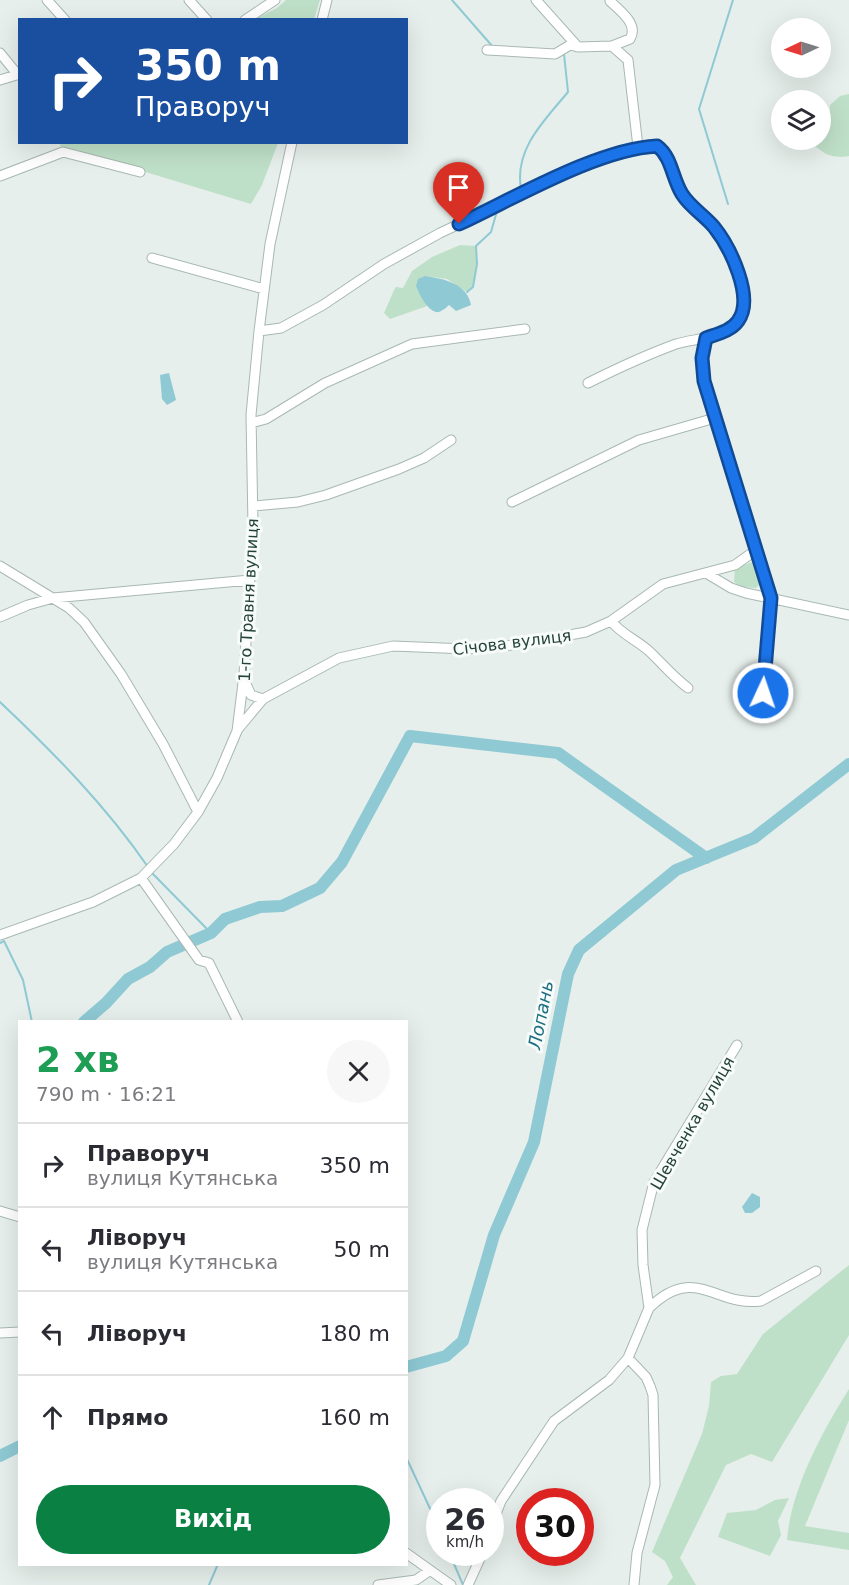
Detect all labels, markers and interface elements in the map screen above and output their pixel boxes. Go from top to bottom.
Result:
north arrow [771,18,831,78]
map controls [771,18,831,150]
text: 350 m [135,41,281,90]
icon: right [36,42,114,120]
button: layers [771,90,831,150]
text: Праворуч [135,91,271,122]
pin [433,162,484,224]
icon: arrive [442,171,475,204]
street label: 1-го Травня вулиця [235,518,262,682]
street label: Січова вулиця [452,626,572,659]
position arrow [731,661,795,725]
water label: Лопань [523,979,557,1052]
text: 2 хв [36,1039,120,1080]
button: close [327,1040,390,1103]
street label: Шевченка вулиця [647,1053,738,1193]
text: 790 m · 16:21 [36,1082,177,1106]
text: Праворуч [87,1141,210,1166]
icon: right [36,1149,69,1182]
text: 350 m [320,1153,390,1178]
text: вулиця Кутянська [87,1166,278,1190]
text: Ліворуч [87,1225,187,1250]
icon: left [36,1233,69,1266]
text: 50 m [334,1237,390,1262]
text: вулиця Кутянська [87,1250,278,1274]
icon: left [36,1317,69,1350]
text: Ліворуч [87,1321,187,1346]
text: 180 m [320,1321,390,1346]
icon: ahead [36,1401,69,1434]
text: Прямо [87,1405,168,1430]
text: 160 m [320,1405,390,1430]
button: Вихід [36,1485,390,1554]
speed limit sign: 30 [516,1488,594,1566]
text: 26 [444,1502,486,1537]
text: km/h [446,1533,484,1551]

